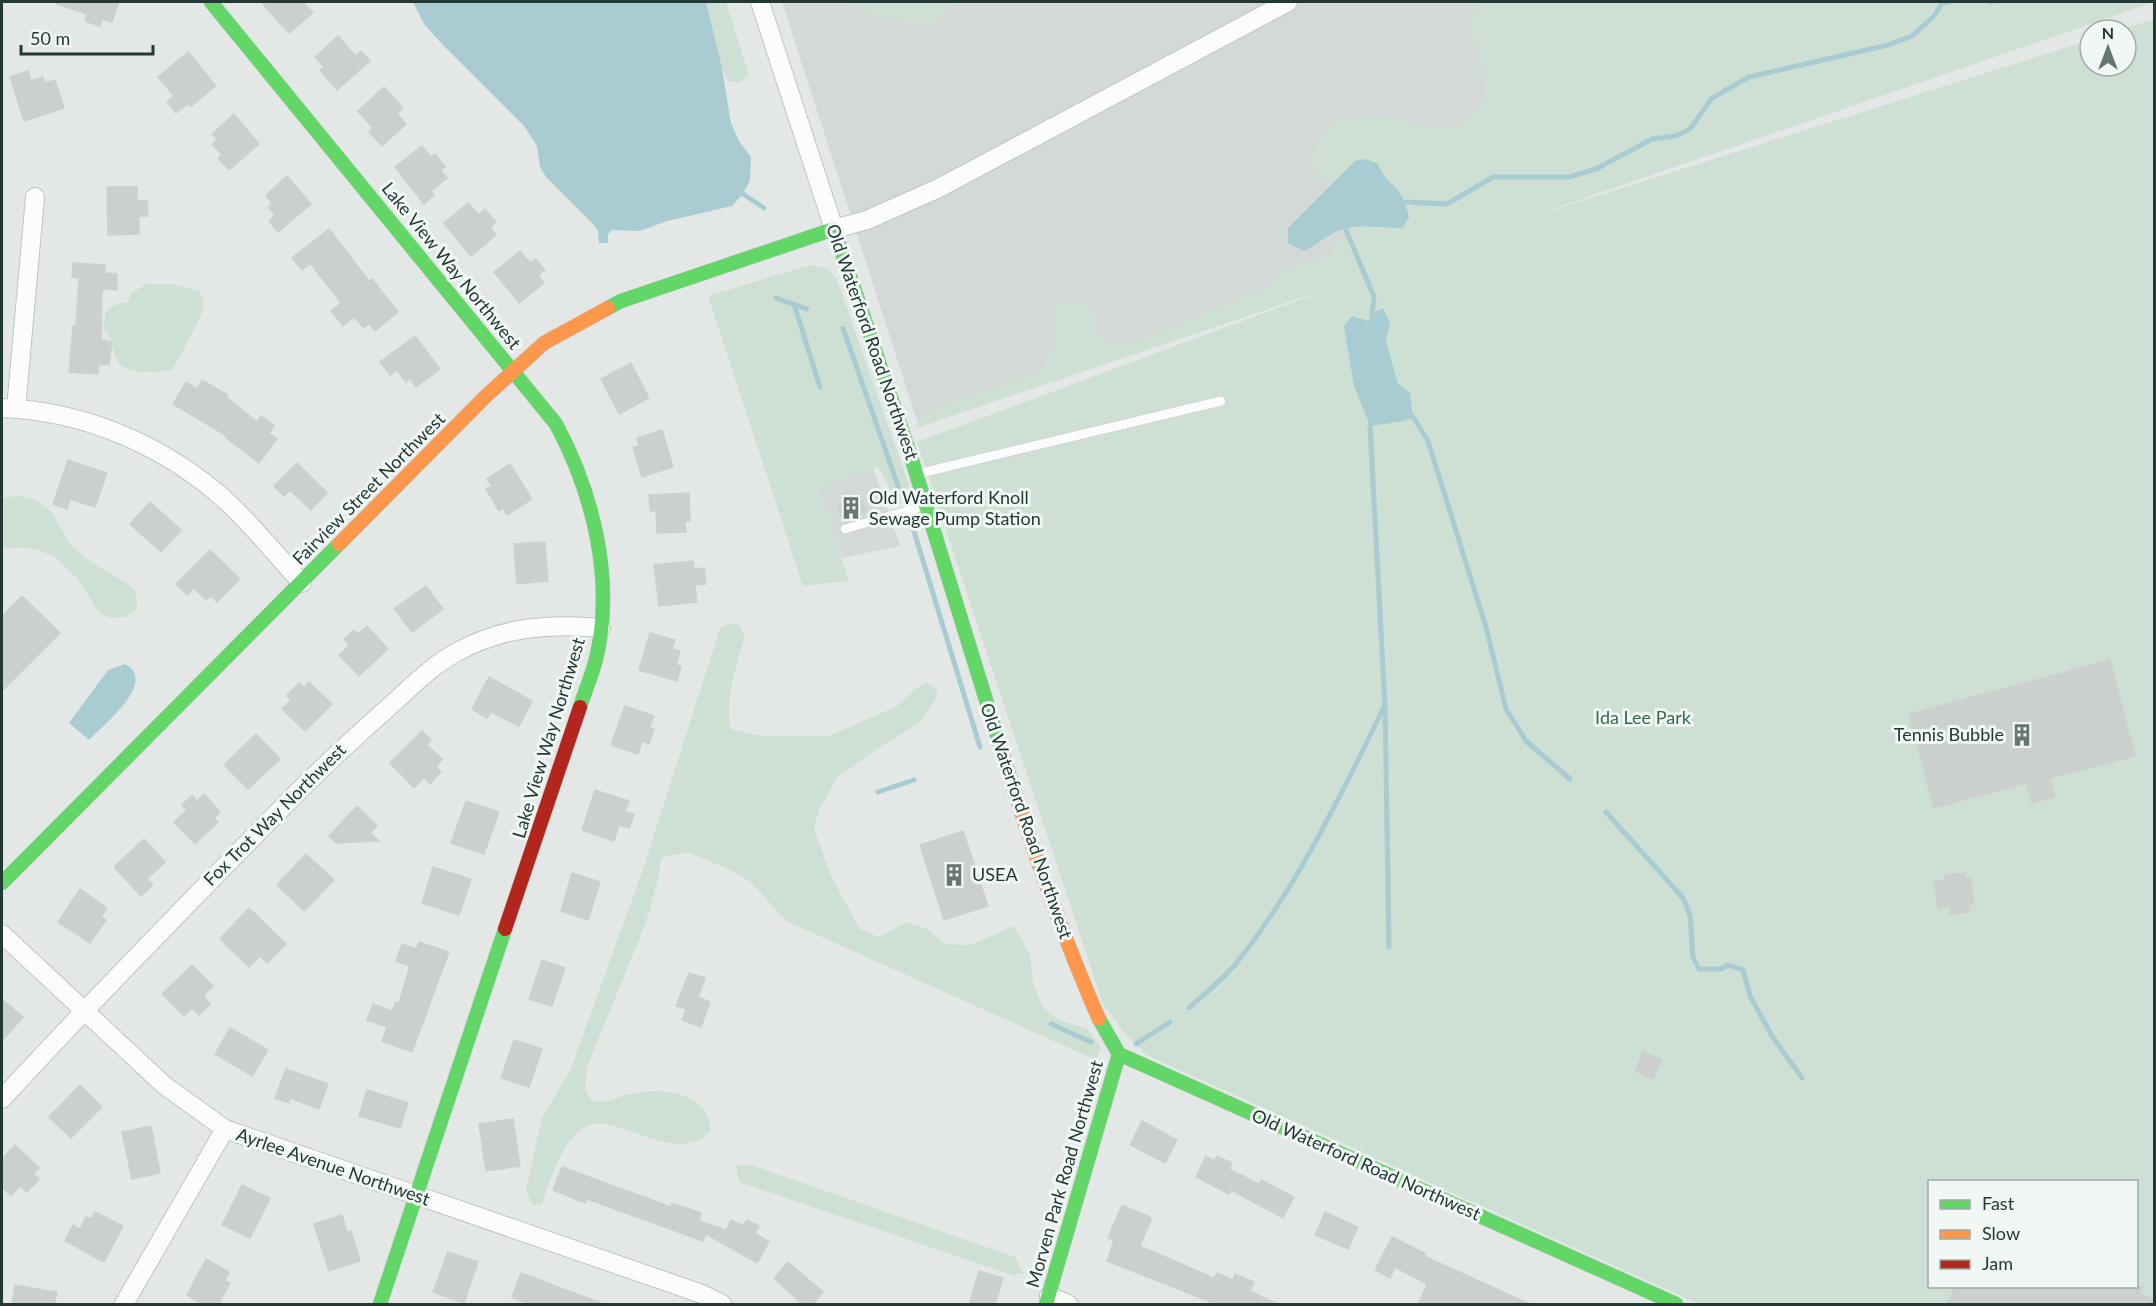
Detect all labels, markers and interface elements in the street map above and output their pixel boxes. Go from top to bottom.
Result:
scale bar [21,18,153,56]
north arrow [2078,18,2138,78]
text: N [2102,23,2114,42]
text: 50 m [30,27,70,49]
street label: Lake View Way Northwest [378,177,526,354]
street label: Old Waterford Road Northwest [822,221,924,463]
street label: Fairview Street Northwest [287,407,449,569]
place label: Old Waterford Knoll Sewage Pump Station [869,486,1041,529]
building icon: Old Waterford Knoll Sewage Pump Station [838,495,864,521]
street label: Lake View Way Northwest [507,634,589,841]
street label: Old Waterford Road Northwest [976,700,1078,942]
park label: Ida Lee Park [1595,706,1692,728]
building icon: Tennis Bubble [2009,722,2035,748]
place label: Tennis Bubble [1894,723,2004,745]
street label: Fox Trot Way Northwest [199,738,350,890]
building icon: USEA [941,862,967,888]
place label: USEA [972,863,1018,885]
street label: Morven Park Road Northwest [1021,1057,1107,1290]
street label: Old Waterford Road Northwest [1249,1104,1485,1225]
street label: Ayrlee Avenue Northwest [234,1123,433,1210]
legend [1928,1180,2138,1288]
text: Fast [1982,1192,2015,1214]
text: Slow [1982,1222,2020,1244]
text: Jam [1982,1252,2013,1274]

